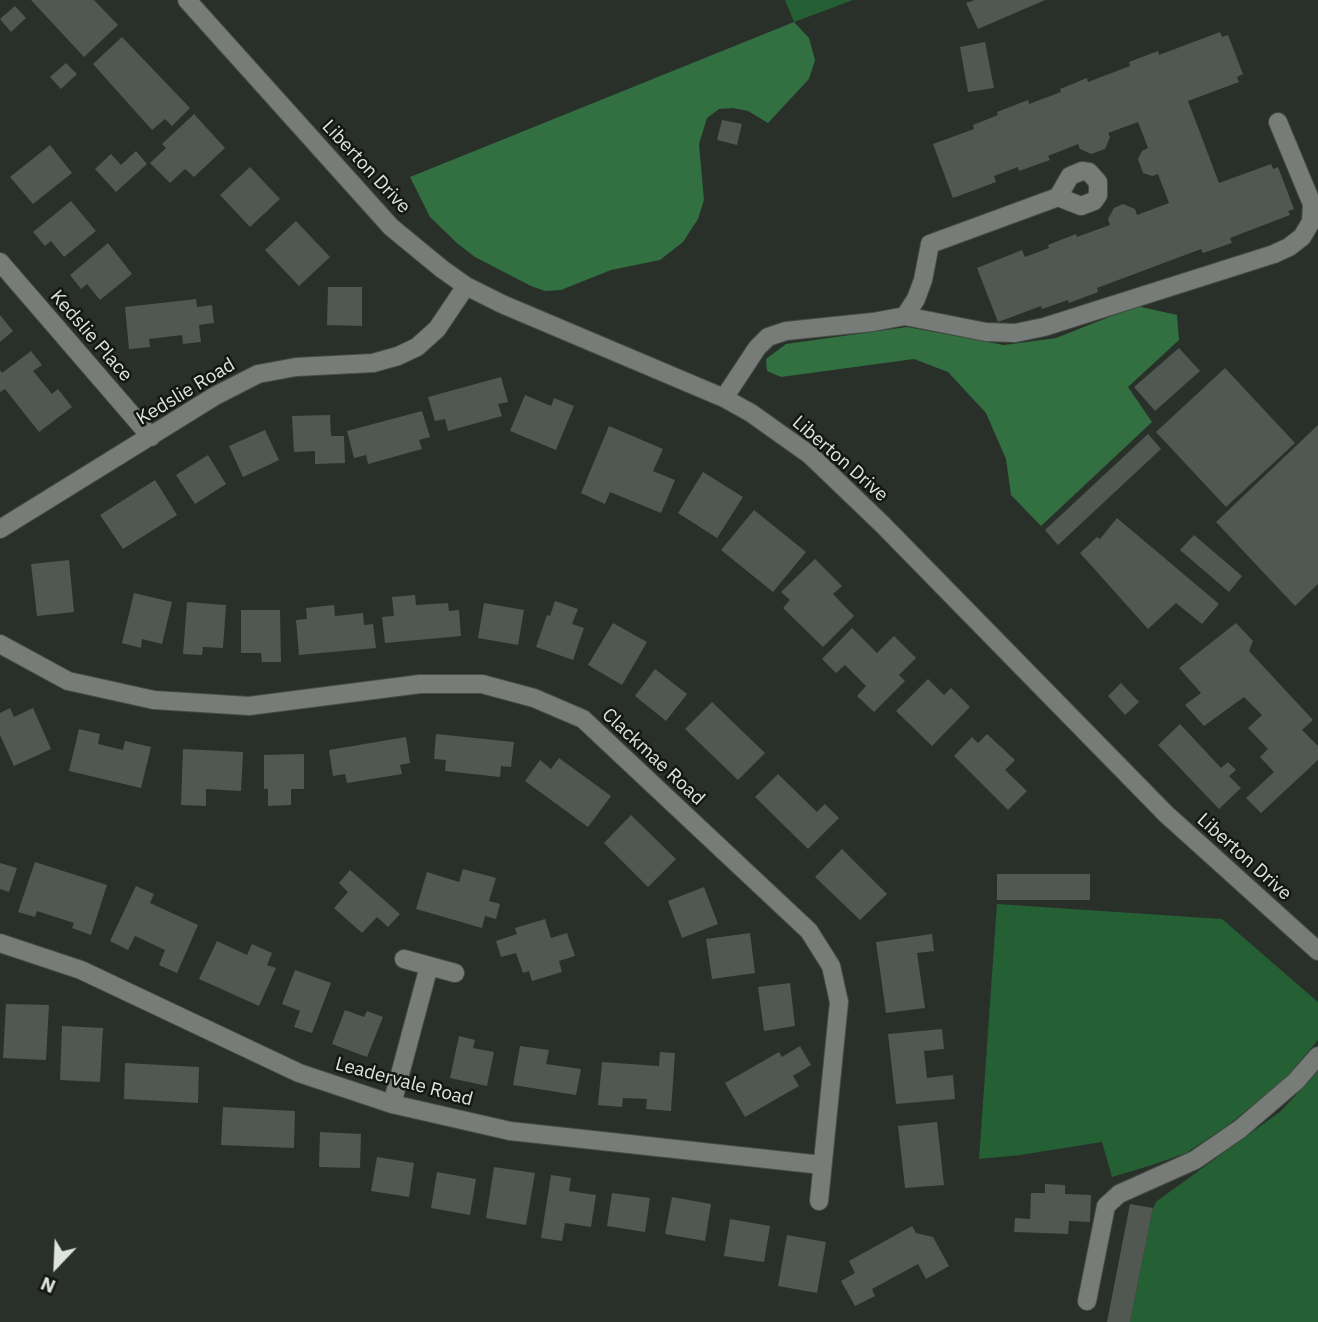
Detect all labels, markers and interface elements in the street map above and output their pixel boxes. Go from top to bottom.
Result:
street label: Liberton Drive [317,116,415,218]
street label: Kedslie Place [45,286,137,386]
street label: Kedslie Road [133,354,239,430]
street label: Liberton Drive [787,411,893,507]
street label: Clackmae Road [597,704,709,810]
street label: Liberton Drive [1192,809,1296,905]
street label: Leadervale Road [333,1053,475,1111]
north arrow [21,1231,91,1301]
text: N [37,1272,59,1299]

